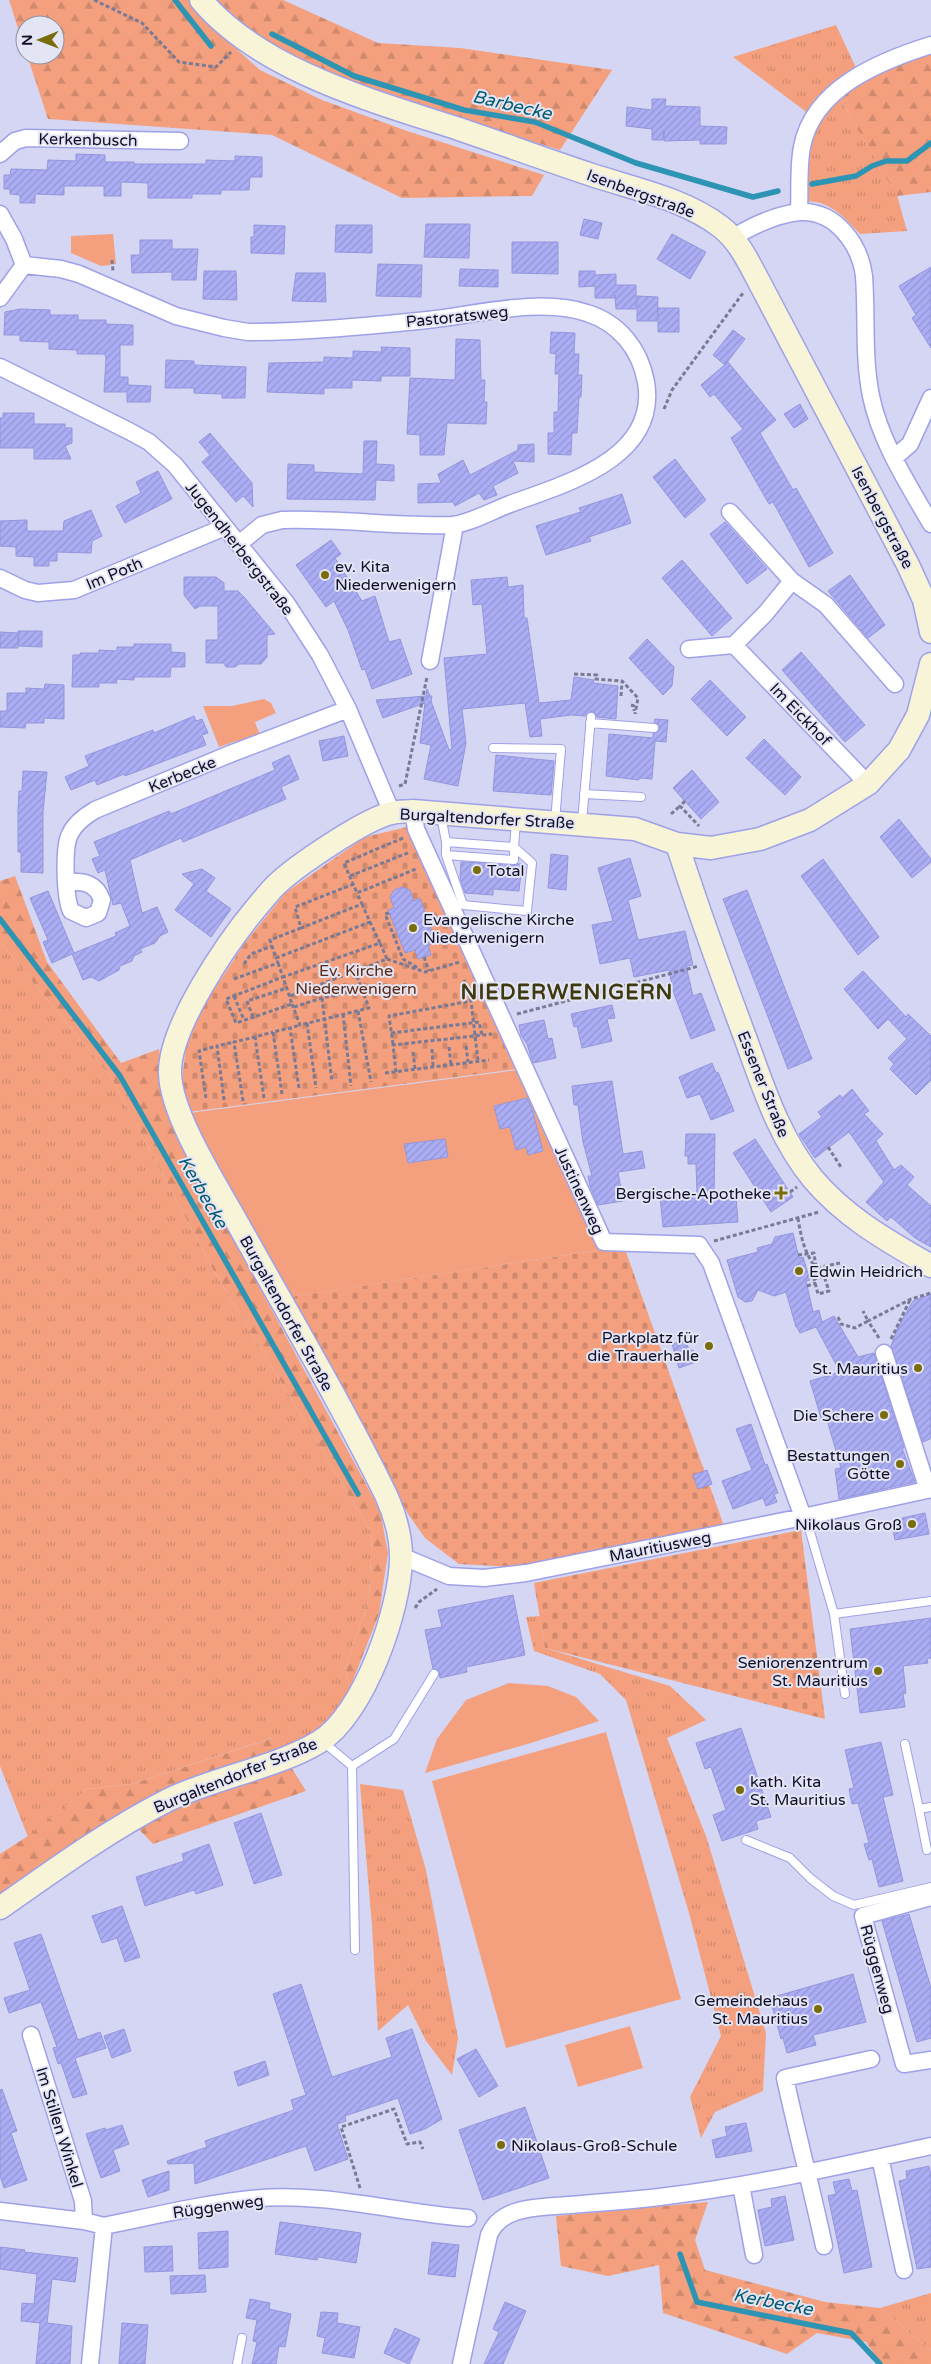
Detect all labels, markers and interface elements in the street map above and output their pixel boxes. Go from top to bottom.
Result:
north arrow [15,15,65,65]
text: N [19,34,36,46]
water label: Barbecke [470,85,554,125]
street label: Kerkenbusch [38,129,138,151]
street label: Isenbergstraße [584,165,697,223]
street label: Pastoratsweg [405,302,509,332]
street label: Isenbergstraße [847,463,918,572]
street label: Jugendherbergstraße [181,478,298,619]
street label: Im Poth [83,553,146,595]
place label: ev. Kita Niederwenigern [335,557,456,595]
marker: ev. Kita Niederwenigern [319,569,331,581]
street label: Im Eickhof [765,679,836,751]
street label: Kerbecke [146,752,219,798]
street label: Burgaltendorfer Straße [399,804,575,834]
place label: Total [487,861,524,881]
marker: Total [471,864,483,876]
place label: Evangelische Kirche Niederwenigern [423,910,574,948]
marker: Evangelische Kirche Niederwenigern [407,922,419,934]
park label: Ev. Kirche Niederwenigern [295,961,417,999]
district label: NIEDERWENIGERN [461,980,673,1005]
street label: Essener Straße [733,1028,794,1141]
street label: Justinenweg [550,1143,608,1238]
water label: Kerbecke [173,1152,233,1233]
place label: Bergische-Apotheke [616,1184,771,1204]
marker: Bergische-Apotheke [775,1187,787,1199]
street label: Burgaltendorfer Straße [235,1232,337,1395]
place label: Edwin Heidrich [809,1262,923,1282]
marker: Edwin Heidrich [793,1265,805,1277]
place label: Parkplatz für die Trauerhalle [587,1328,700,1366]
marker: Parkplatz für die Trauerhalle [703,1340,715,1352]
place label: St. Mauritius [812,1359,908,1379]
marker: St. Mauritius [912,1362,924,1374]
place label: Die Schere [793,1406,874,1426]
marker: Die Schere [878,1409,890,1421]
place label: Bestattungen Götte [787,1446,890,1484]
marker: Bestattungen Götte [894,1458,906,1470]
place label: Nikolaus Groß [795,1515,902,1535]
marker: Nikolaus Groß [906,1518,918,1530]
street label: Mauritiusweg [608,1527,713,1567]
place label: Seniorenzentrum St. Mauritius [738,1653,868,1691]
marker: Seniorenzentrum St. Mauritius [872,1665,884,1677]
street label: Burgaltendorfer Straße [151,1734,320,1818]
place label: kath. Kita St. Mauritius [750,1772,846,1810]
marker: kath. Kita St. Mauritius [734,1784,746,1796]
street label: Rüggenweg [856,1922,899,2016]
place label: Gemeindehaus St. Mauritius [694,1991,808,2029]
marker: Gemeindehaus St. Mauritius [812,2003,824,2015]
street label: Im Stillen Winkel [31,2065,87,2190]
place label: Nikolaus-Groß-Schule [511,2136,677,2156]
marker: Nikolaus-Groß-Schule [495,2139,507,2151]
street label: Rüggenweg [171,2191,265,2223]
water label: Kerbecke [732,2284,815,2321]

